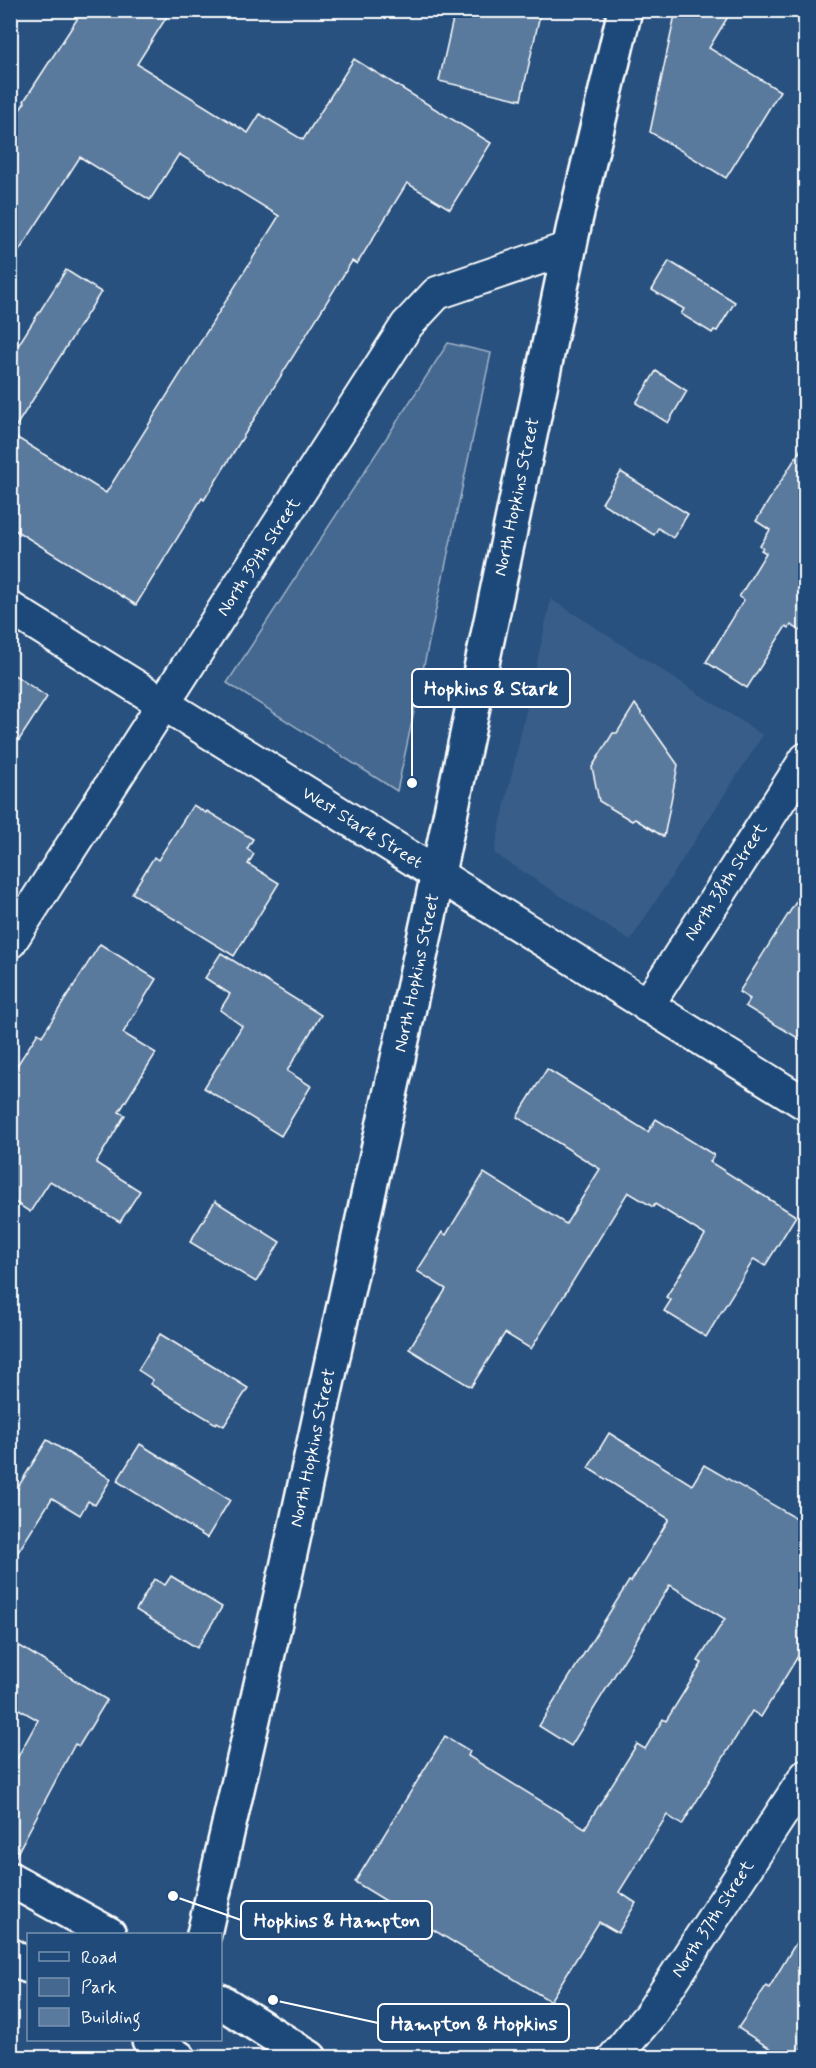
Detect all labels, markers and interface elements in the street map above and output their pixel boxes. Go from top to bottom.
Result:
street label: North Hopkins Street [488,416,546,578]
street label: North 39th Street [212,493,307,621]
callout: Hopkins & Stark [412,669,570,707]
text: Hopkins & Stark [424,676,558,703]
street label: West Stark Street [297,781,427,875]
street label: North 38th Street [679,818,773,946]
street label: North Hopkins Street [388,892,446,1054]
street label: North Hopkins Street [284,1367,342,1529]
street label: North 37th Street [666,1855,760,1982]
callout: Hopkins & Hampton [241,1901,432,1939]
text: Hopkins & Hampton [254,1908,420,1935]
legend [27,1933,222,2041]
text: Road [81,1946,117,1970]
text: Park [81,1976,117,2000]
callout: Hampton & Hopkins [378,2004,569,2042]
text: Building [81,2006,141,2032]
text: Hampton & Hopkins [391,2011,557,2038]

